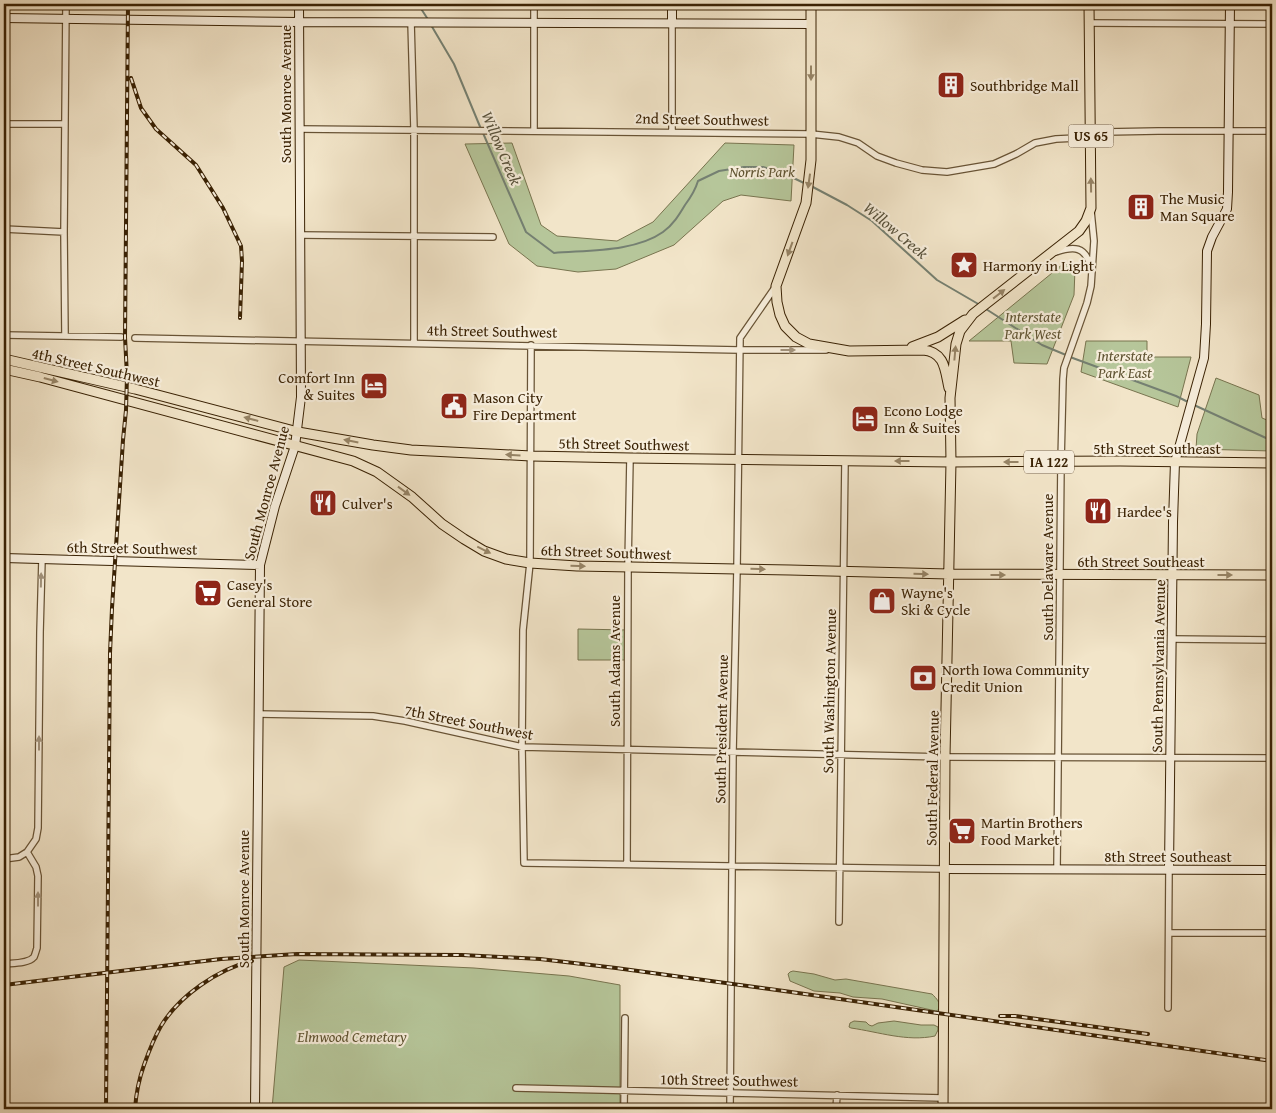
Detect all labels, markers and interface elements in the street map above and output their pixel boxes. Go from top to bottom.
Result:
street label: South Monroe Avenue [275,25,296,163]
one-way arrow [807,65,815,81]
building icon: Southbridge Mall [936,70,966,100]
place label: Southbridge Mall [970,75,1079,96]
water label: Willow Creek [476,107,529,189]
street label: 2nd Street Southwest [635,107,770,131]
road number: US 65 [1068,124,1114,148]
park label: Norris Park [729,161,795,182]
one-way arrow [805,174,813,190]
one-way arrow [1087,176,1095,192]
place label: The Music Man Square [1160,188,1235,226]
building icon: The Music Man Square [1126,192,1156,222]
water label: Willow Creek [858,196,934,265]
one-way arrow [786,241,793,256]
place icon: Harmony in Light [949,250,979,280]
place label: Harmony in Light [983,255,1095,276]
one-way arrow [992,289,1005,300]
park label: Interstate Park West [1003,306,1062,344]
street label: 4th Street Southwest [426,319,558,343]
street label: 4th Street Southwest [30,342,163,392]
one-way arrow [951,345,959,361]
park label: Interstate Park East [1097,345,1153,383]
one-way arrow [780,346,796,354]
place label: Comfort Inn & Suites [278,367,356,405]
hotel icon: Comfort Inn & Suites [359,371,389,401]
one-way arrow [44,376,59,384]
place label: Mason City Fire Department [473,387,577,425]
public building icon: Mason City Fire Department [439,391,469,421]
place label: Econo Lodge Inn & Suites [884,400,963,438]
hotel icon: Econo Lodge Inn & Suites [850,404,880,434]
one-way arrow [243,415,258,423]
street label: South Monroe Avenue [238,423,294,563]
street label: 5th Street Southwest [558,432,690,456]
one-way arrow [342,437,358,445]
street label: 5th Street Southeast [1093,438,1222,459]
one-way arrow [504,451,520,459]
road number: IA 122 [1024,451,1074,474]
one-way arrow [894,457,910,465]
one-way arrow [1003,458,1019,466]
one-way arrow [397,486,411,496]
restaurant icon: Culver's [308,488,338,518]
place label: Culver's [342,493,393,514]
street label: South Delaware Avenue [1037,493,1058,641]
restaurant icon: Hardee's [1083,496,1113,526]
place label: Hardee's [1117,501,1172,522]
street label: 6th Street Southwest [66,536,198,560]
street label: 6th Street Southwest [540,539,672,565]
one-way arrow [476,545,491,554]
street label: 6th Street Southeast [1077,551,1206,572]
one-way arrow [571,562,587,570]
one-way arrow [751,565,767,573]
one-way arrow [913,570,929,578]
one-way arrow [990,571,1006,579]
one-way arrow [1218,571,1234,579]
one-way arrow [37,572,45,588]
place label: Casey's General Store [227,574,312,612]
supermarket icon: Casey's General Store [193,578,223,608]
street label: South Pennsylvania Avenue [1146,579,1170,753]
place label: Wayne's Ski & Cycle [901,582,970,620]
shop icon: Wayne's Ski & Cycle [867,586,897,616]
street label: South Adams Avenue [604,595,625,727]
street label: South Washington Avenue [817,609,841,773]
street label: South President Avenue [709,654,733,804]
place label: North Iowa Community Credit Union [942,659,1090,697]
bank icon: North Iowa Community Credit Union [908,663,938,693]
street label: 7th Street Southwest [403,699,536,745]
street label: South Federal Avenue [920,710,944,846]
one-way arrow [35,735,43,751]
place label: Martin Brothers Food Market [981,812,1083,850]
supermarket icon: Martin Brothers Food Market [947,816,977,846]
street label: South Monroe Avenue [233,830,254,968]
street label: 8th Street Southeast [1104,846,1233,867]
one-way arrow [34,891,42,907]
park label: Elmwood Cemetary [296,1026,407,1047]
street label: 10th Street Southwest [660,1068,799,1092]

